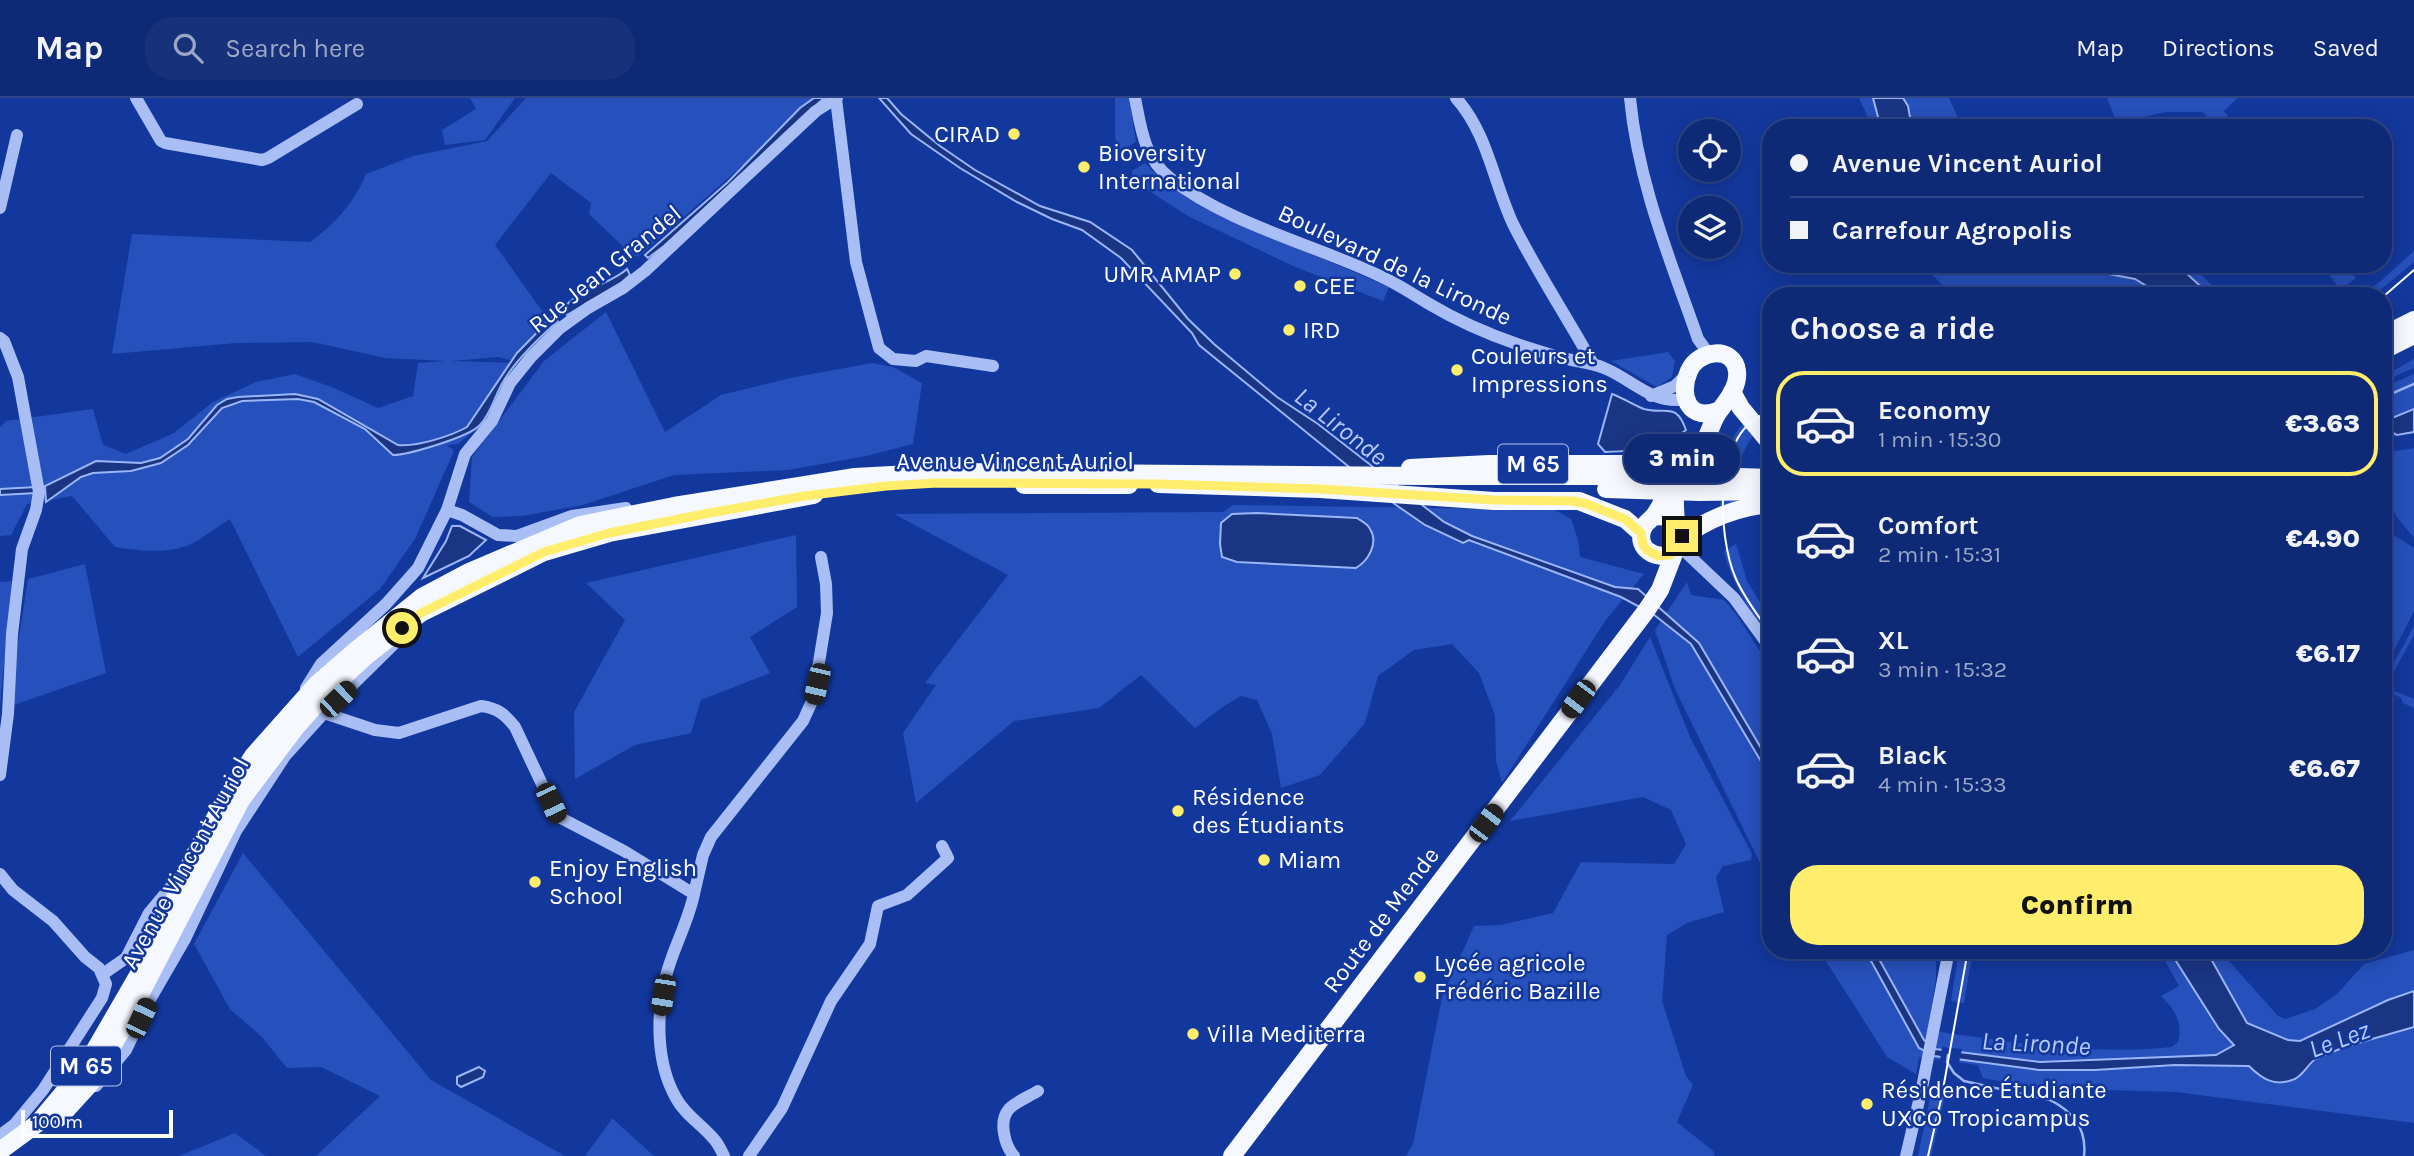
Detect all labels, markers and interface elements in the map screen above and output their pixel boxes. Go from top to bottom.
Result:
search box [145,17,635,80]
text: Map [35,29,103,67]
icon: search [169,29,207,67]
text: Search here [225,33,365,64]
text: Map [2076,34,2124,62]
text: Directions [2162,34,2275,62]
text: Saved [2313,34,2379,62]
map controls [1678,119,1741,259]
button: locate [1678,119,1741,182]
place label: CIRAD [934,120,1000,148]
marker: CIRAD [1006,126,1022,142]
place label: Bioversity International [1098,139,1241,195]
text: Avenue Vincent Auriol [1832,148,2103,179]
marker: Bioversity International [1076,159,1092,175]
button: layers [1678,196,1741,259]
street label: Rue Jean Grandel [523,199,687,339]
street label: Boulevard de la Lironde [1274,199,1516,331]
text: Carrefour Agropolis [1832,215,2072,246]
place label: UMR AMAP [1103,260,1221,288]
marker: UMR AMAP [1227,266,1243,282]
place label: CEE [1314,272,1356,300]
marker: CEE [1292,278,1308,294]
text: Choose a ride [1790,310,1995,347]
place label: IRD [1303,316,1340,344]
marker: IRD [1281,322,1297,338]
place label: Couleurs et Impressions [1471,342,1608,398]
marker: Couleurs et Impressions [1449,362,1465,378]
water label: La Lironde [1288,381,1393,472]
icon: car [1794,392,1857,455]
text: Economy [1878,395,1990,426]
text: €3.63 [2286,408,2360,439]
text: 1 min · 15:30 [1878,426,2001,453]
callout: 3 min [1624,434,1740,484]
road number: M 65 [1498,444,1568,484]
text: 3 min [1649,445,1715,472]
street label: Avenue Vincent Auriol [896,447,1134,475]
icon: car [1794,507,1857,570]
text: Comfort [1878,510,1979,541]
route end [1666,520,1698,552]
text: €4.90 [2286,523,2360,554]
text: 2 min · 15:31 [1878,541,2001,568]
route start [386,612,418,644]
icon: car [1794,622,1857,685]
text: XL [1878,625,1909,656]
text: €6.17 [2296,638,2360,669]
text: 3 min · 15:32 [1878,656,2007,683]
car [803,661,832,707]
car [1557,676,1600,722]
car [316,677,361,721]
icon: car [1794,737,1857,800]
text: Black [1878,740,1947,771]
street label: Avenue Vincent Auriol [115,752,255,974]
text: €6.67 [2289,753,2360,784]
text: 4 min · 15:33 [1878,771,2007,798]
car [533,780,570,826]
place label: Résidence des Étudiants [1192,783,1345,839]
car [1465,800,1508,846]
marker: Résidence des Étudiants [1170,803,1186,819]
street label: Route de Mende [1317,842,1445,998]
place label: Miam [1278,846,1341,874]
marker: Miam [1256,852,1272,868]
place label: Enjoy English School [549,854,697,910]
button: Confirm [1790,865,2364,945]
marker: Enjoy English School [527,874,543,890]
place label: Lycée agricole Frédéric Bazille [1434,949,1600,1005]
marker: Lycée agricole Frédéric Bazille [1412,969,1428,985]
car [650,973,677,1017]
car [123,995,160,1041]
water label: Le Lez [2304,1014,2375,1065]
place label: Villa Mediterra [1207,1020,1366,1048]
water label: La Lironde [1981,1025,2091,1062]
marker: Villa Mediterra [1185,1026,1201,1042]
road number: M 65 [51,1046,121,1085]
place label: Résidence Étudiante UXCO Tropicampus [1881,1075,2107,1132]
marker: Résidence Étudiante UXCO Tropicampus [1859,1096,1875,1112]
scale bar [21,1107,173,1139]
text: 100 m [32,1111,83,1133]

